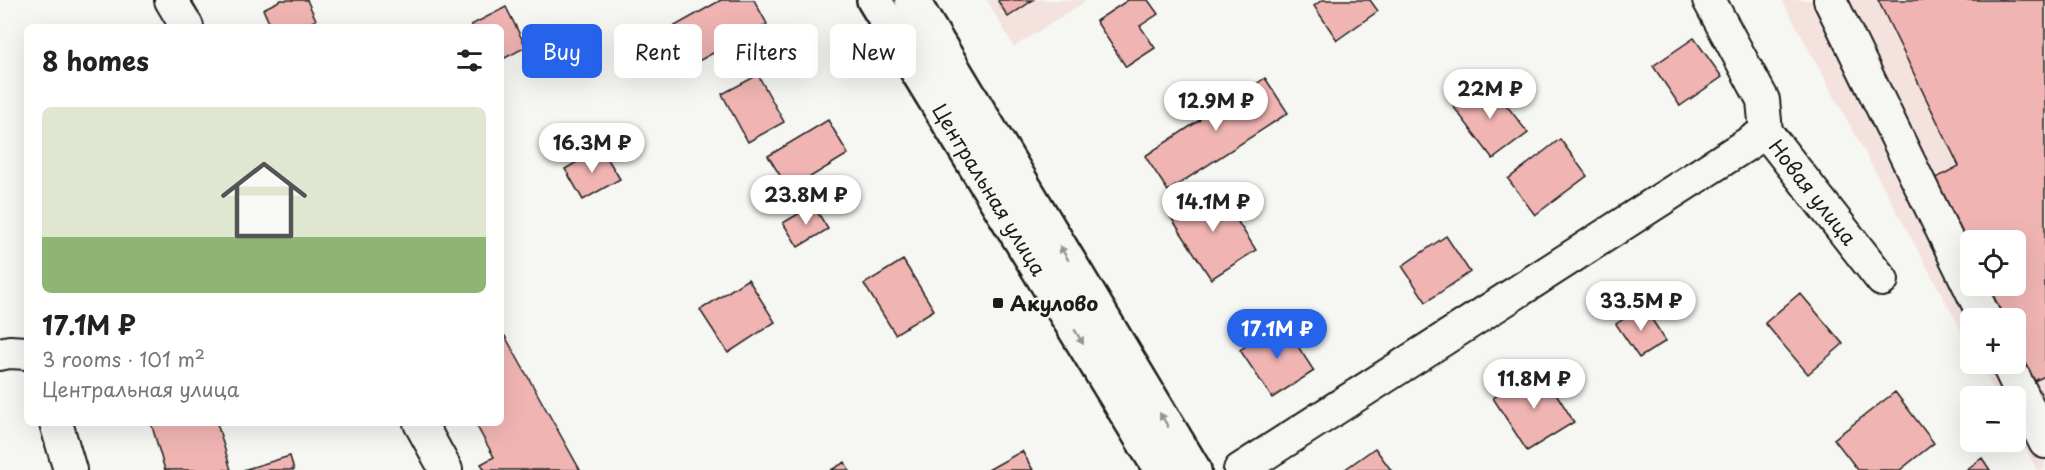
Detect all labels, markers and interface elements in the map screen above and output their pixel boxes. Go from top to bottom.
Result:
chip: Buy [522,24,602,78]
chip: Rent [614,24,702,78]
chip: Filters [714,24,818,78]
chip: New [830,24,916,78]
text: 8 homes [42,41,149,80]
icon: filters [453,44,486,77]
pin: 22M ₽ [1448,69,1532,120]
text: 22M ₽ [1457,73,1523,103]
pin: 12.9M ₽ [1161,81,1271,132]
text: 12.9M ₽ [1178,85,1254,115]
street label: Центральная улица [925,97,1054,282]
pin: 16.3M ₽ [537,123,647,174]
text: 16.3M ₽ [553,127,631,157]
street label: Новая улица [1762,133,1864,252]
icon: home [210,146,318,254]
pin: 23.8M ₽ [751,175,861,226]
text: 23.8M ₽ [764,179,848,209]
pin: 14.1M ₽ [1158,182,1268,233]
text: 14.1M ₽ [1176,186,1250,216]
map controls [1960,230,2026,452]
button: locate [1960,230,2026,296]
one-way arrow [1058,245,1069,261]
pin: 33.5M ₽ [1586,281,1696,332]
text: 33.5M ₽ [1600,285,1682,315]
place label: Акулово [1010,288,1098,318]
marker: Акулово [991,296,1005,310]
text: 17.1M ₽ [42,305,136,344]
button: + [1960,308,2026,374]
pin: 17.1M ₽ [1222,309,1332,360]
text: 17.1M ₽ [1241,313,1313,343]
one-way arrow [1074,329,1085,345]
text: 3 rooms · 101 m² [42,344,205,374]
pin: 11.8M ₽ [1479,359,1589,410]
text: 11.8M ₽ [1497,363,1571,393]
text: Центральная улица [42,374,239,404]
button: − [1960,386,2026,452]
one-way arrow [1159,411,1169,428]

